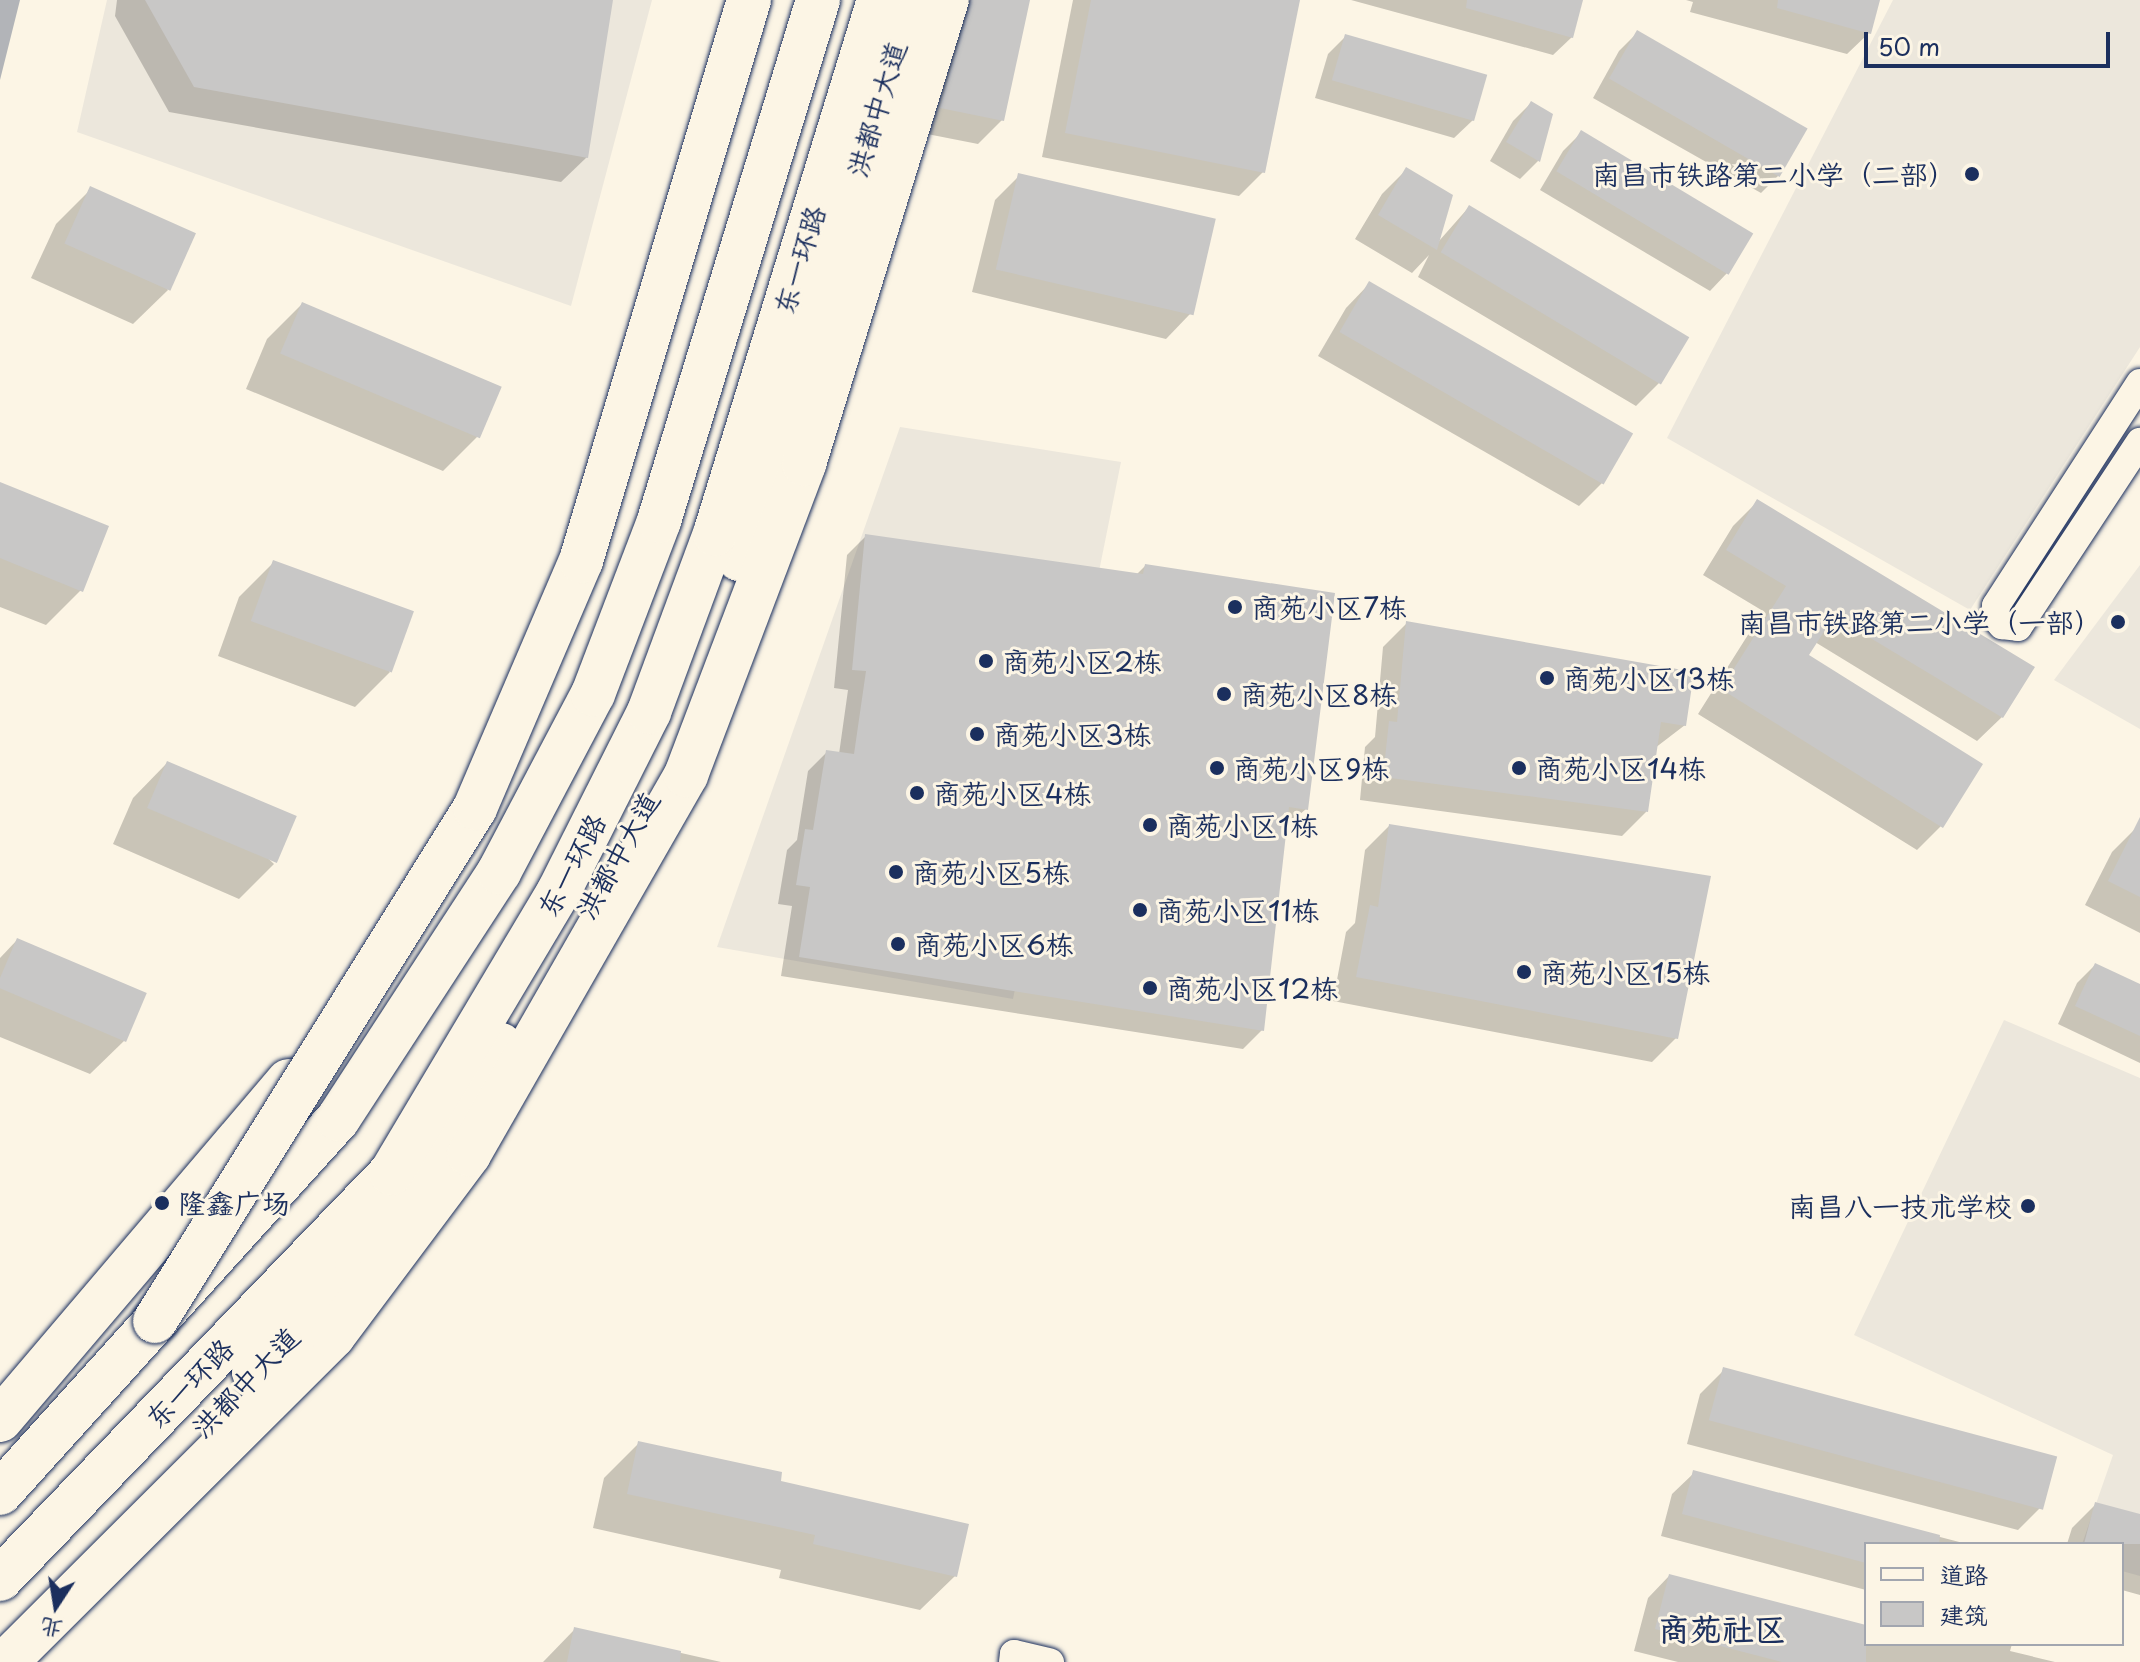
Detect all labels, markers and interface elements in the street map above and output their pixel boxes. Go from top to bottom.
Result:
scale bar [1868,16,2114,66]
text: 50 m [1878,28,1940,64]
street label: 洪都中大道 [839,37,913,181]
place label: 南昌市铁路第二小学（二部） [1592,157,1956,191]
marker: 南昌市铁路第二小学（二部） [1963,165,1981,183]
street label: 东一环路 [767,202,831,318]
place label: 商苑小区7栋 [1251,590,1407,624]
marker: 商苑小区7栋 [1226,598,1244,616]
place label: 南昌市铁路第二小学（一部） [1738,605,2102,639]
marker: 南昌市铁路第二小学（一部） [2109,613,2127,631]
place label: 商苑小区2栋 [1002,644,1162,678]
marker: 商苑小区2栋 [977,652,995,670]
place label: 商苑小区13栋 [1563,661,1734,695]
marker: 商苑小区13栋 [1538,669,1556,687]
place label: 商苑小区8栋 [1240,677,1397,711]
marker: 商苑小区8栋 [1215,685,1233,703]
place label: 商苑小区3栋 [993,717,1151,751]
marker: 商苑小区3栋 [968,725,986,743]
place label: 商苑小区9栋 [1233,751,1389,785]
place label: 商苑小区14栋 [1535,751,1706,785]
marker: 商苑小区9栋 [1208,759,1226,777]
marker: 商苑小区14栋 [1510,759,1528,777]
place label: 商苑小区4栋 [933,776,1092,810]
marker: 商苑小区4栋 [908,784,926,802]
street label: 洪都中大道 [568,786,666,924]
street label: 东一环路 [530,808,612,922]
place label: 商苑小区1栋 [1166,808,1319,842]
marker: 商苑小区1栋 [1141,816,1159,834]
place label: 商苑小区5栋 [912,855,1070,889]
marker: 商苑小区5栋 [887,863,905,881]
place label: 商苑小区11栋 [1156,893,1319,927]
marker: 商苑小区11栋 [1131,901,1149,919]
place label: 商苑小区6栋 [914,927,1074,961]
marker: 商苑小区6栋 [889,935,907,953]
place label: 商苑小区15栋 [1540,955,1711,989]
marker: 商苑小区15栋 [1515,963,1533,981]
place label: 商苑小区12栋 [1166,971,1338,1005]
marker: 商苑小区12栋 [1141,979,1159,997]
place label: 隆鑫广场 [178,1186,290,1220]
place label: 南昌八一技术学校 [1788,1189,2012,1223]
marker: 隆鑫广场 [153,1194,171,1212]
marker: 南昌八一技术学校 [2019,1197,2037,1215]
street label: 洪都中大道 [184,1320,306,1444]
street label: 东一环路 [138,1331,240,1435]
legend [1864,1542,2124,1646]
text: 道路 [1940,1556,1988,1592]
north arrow [16,1566,96,1646]
text: 建筑 [1940,1596,1988,1632]
district label: 商苑社区 [1658,1609,1786,1647]
text: 北 [37,1612,65,1648]

